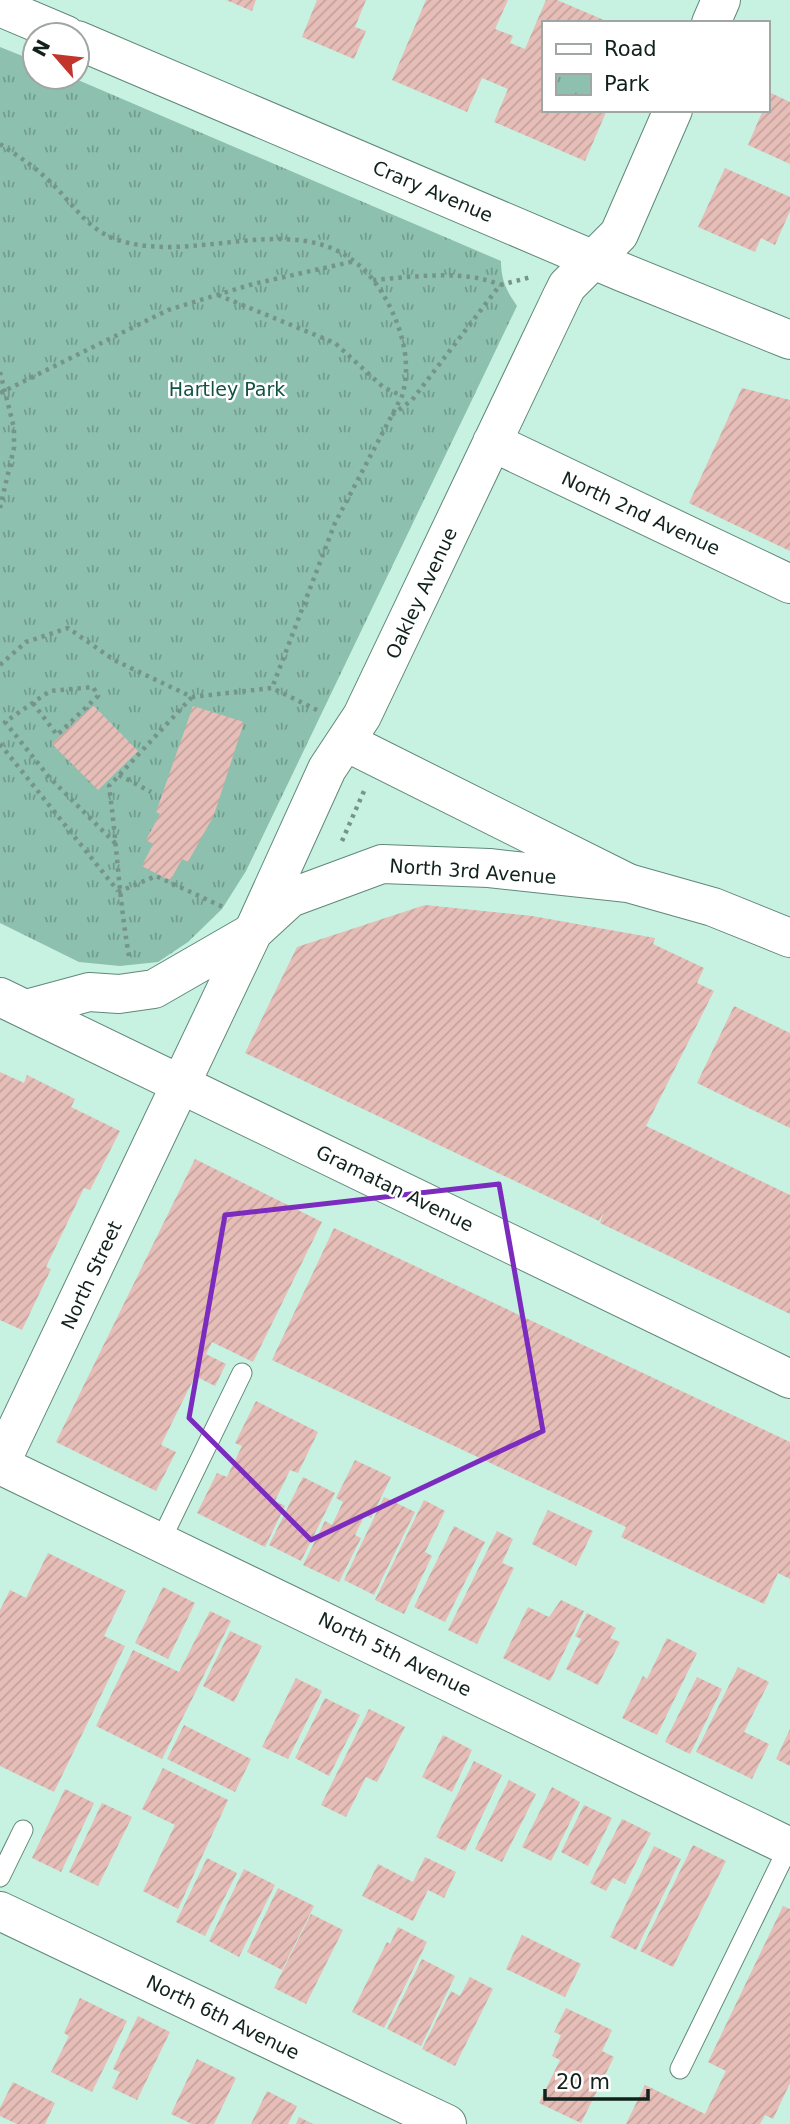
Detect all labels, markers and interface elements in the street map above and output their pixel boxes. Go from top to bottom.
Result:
north arrow [21,21,91,91]
legend [542,21,769,112]
text: N [28,36,54,60]
text: Road [604,37,657,61]
text: Park [604,72,650,96]
street label: Crary Avenue [370,156,496,226]
park label: Hartley Park [169,378,285,400]
street label: North 2nd Avenue [558,467,724,559]
street label: Oakley Avenue [381,524,461,662]
street label: North 3rd Avenue [389,854,557,888]
street label: Gramatan Avenue [313,1140,477,1236]
street label: North Street [56,1217,126,1333]
street label: North 5th Avenue [315,1607,475,1701]
street label: North 6th Avenue [143,1970,303,2064]
scale bar [545,2058,648,2102]
text: 20 m [556,2070,610,2094]

